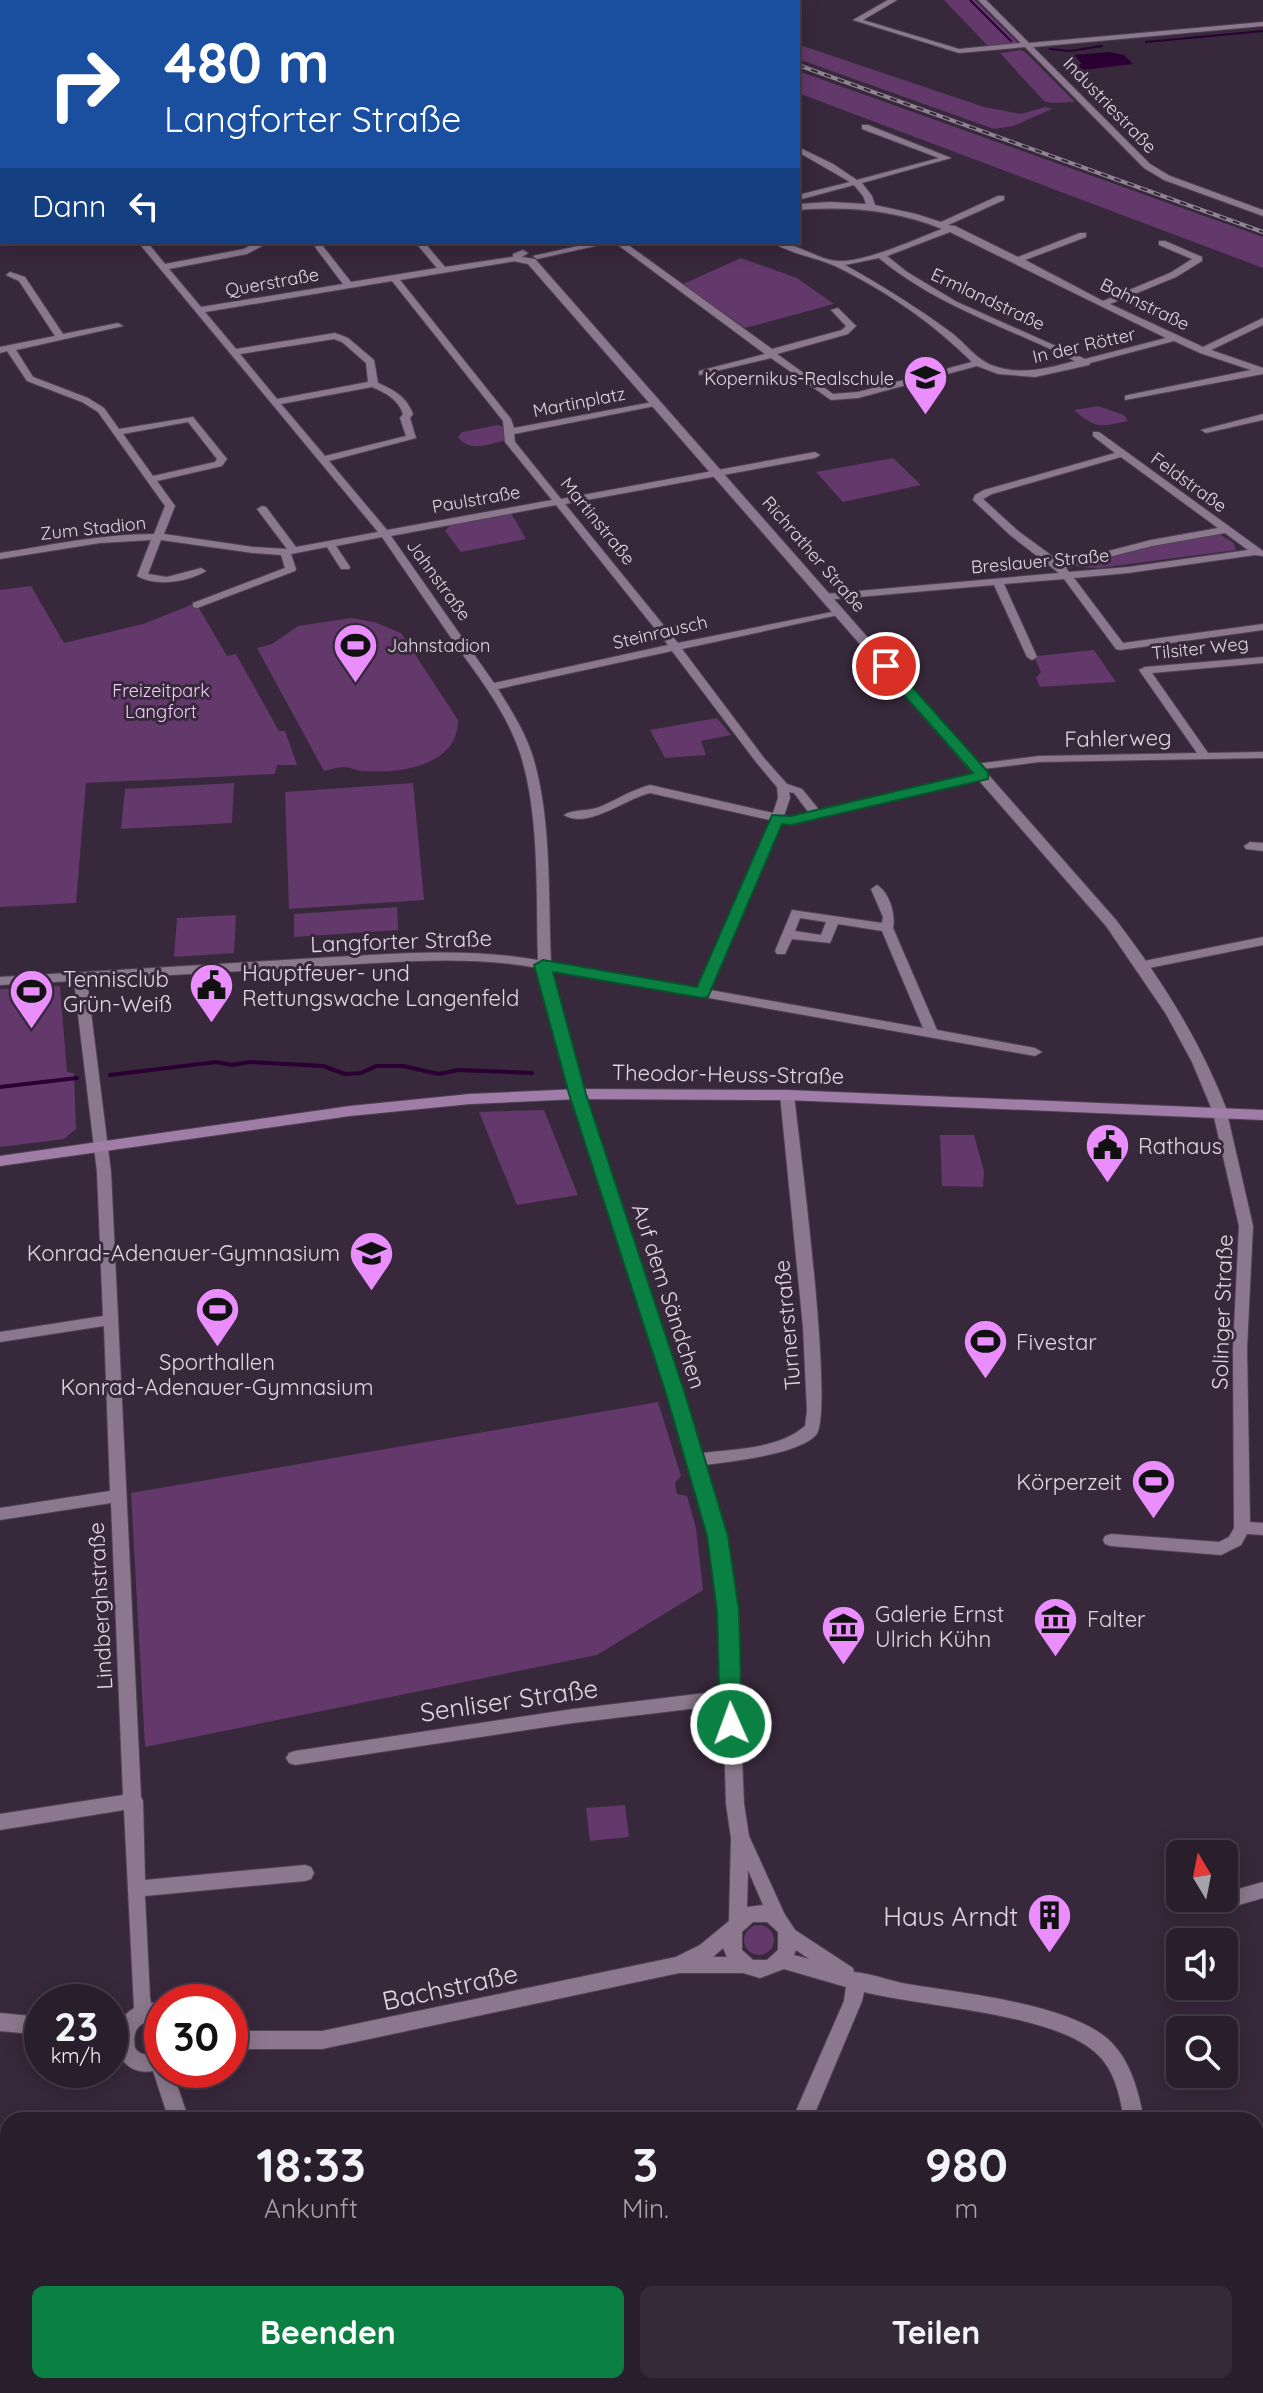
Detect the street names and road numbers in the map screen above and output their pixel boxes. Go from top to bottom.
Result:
street label: Industriestraße [1058,52,1162,158]
street label: Querstraße [223,262,321,302]
street label: Ermlandstraße [927,263,1049,335]
street label: Bahnstraße [1097,273,1193,335]
street label: In der Rötter [1030,322,1138,368]
street label: Martinplatz [531,382,627,422]
street label: Feldstraße [1147,447,1231,517]
street label: Martinstraße [556,472,640,570]
street label: Paulstraße [430,480,522,518]
street label: Richrather Straße [757,491,871,617]
street label: Zum Stadion [39,511,147,545]
street label: Jahnstraße [402,535,476,625]
street label: Breslauer Straße [970,543,1110,579]
street label: Steinrausch [611,610,709,654]
street label: Tilsiter Weg [1150,631,1250,665]
street label: Fahlerweg [1064,723,1172,753]
street label: Langforter Straße [310,924,492,958]
street label: Theodor-Heuss-Straße [612,1058,844,1090]
street label: Auf dem Sändchen [626,1200,712,1392]
street label: Solinger Straße [1205,1234,1239,1390]
street label: Turnerstraße [767,1259,807,1391]
street label: Lindberghstraße [82,1522,118,1690]
street label: Senliser Straße [418,1671,600,1729]
street label: Bachstraße [379,1957,521,2017]

